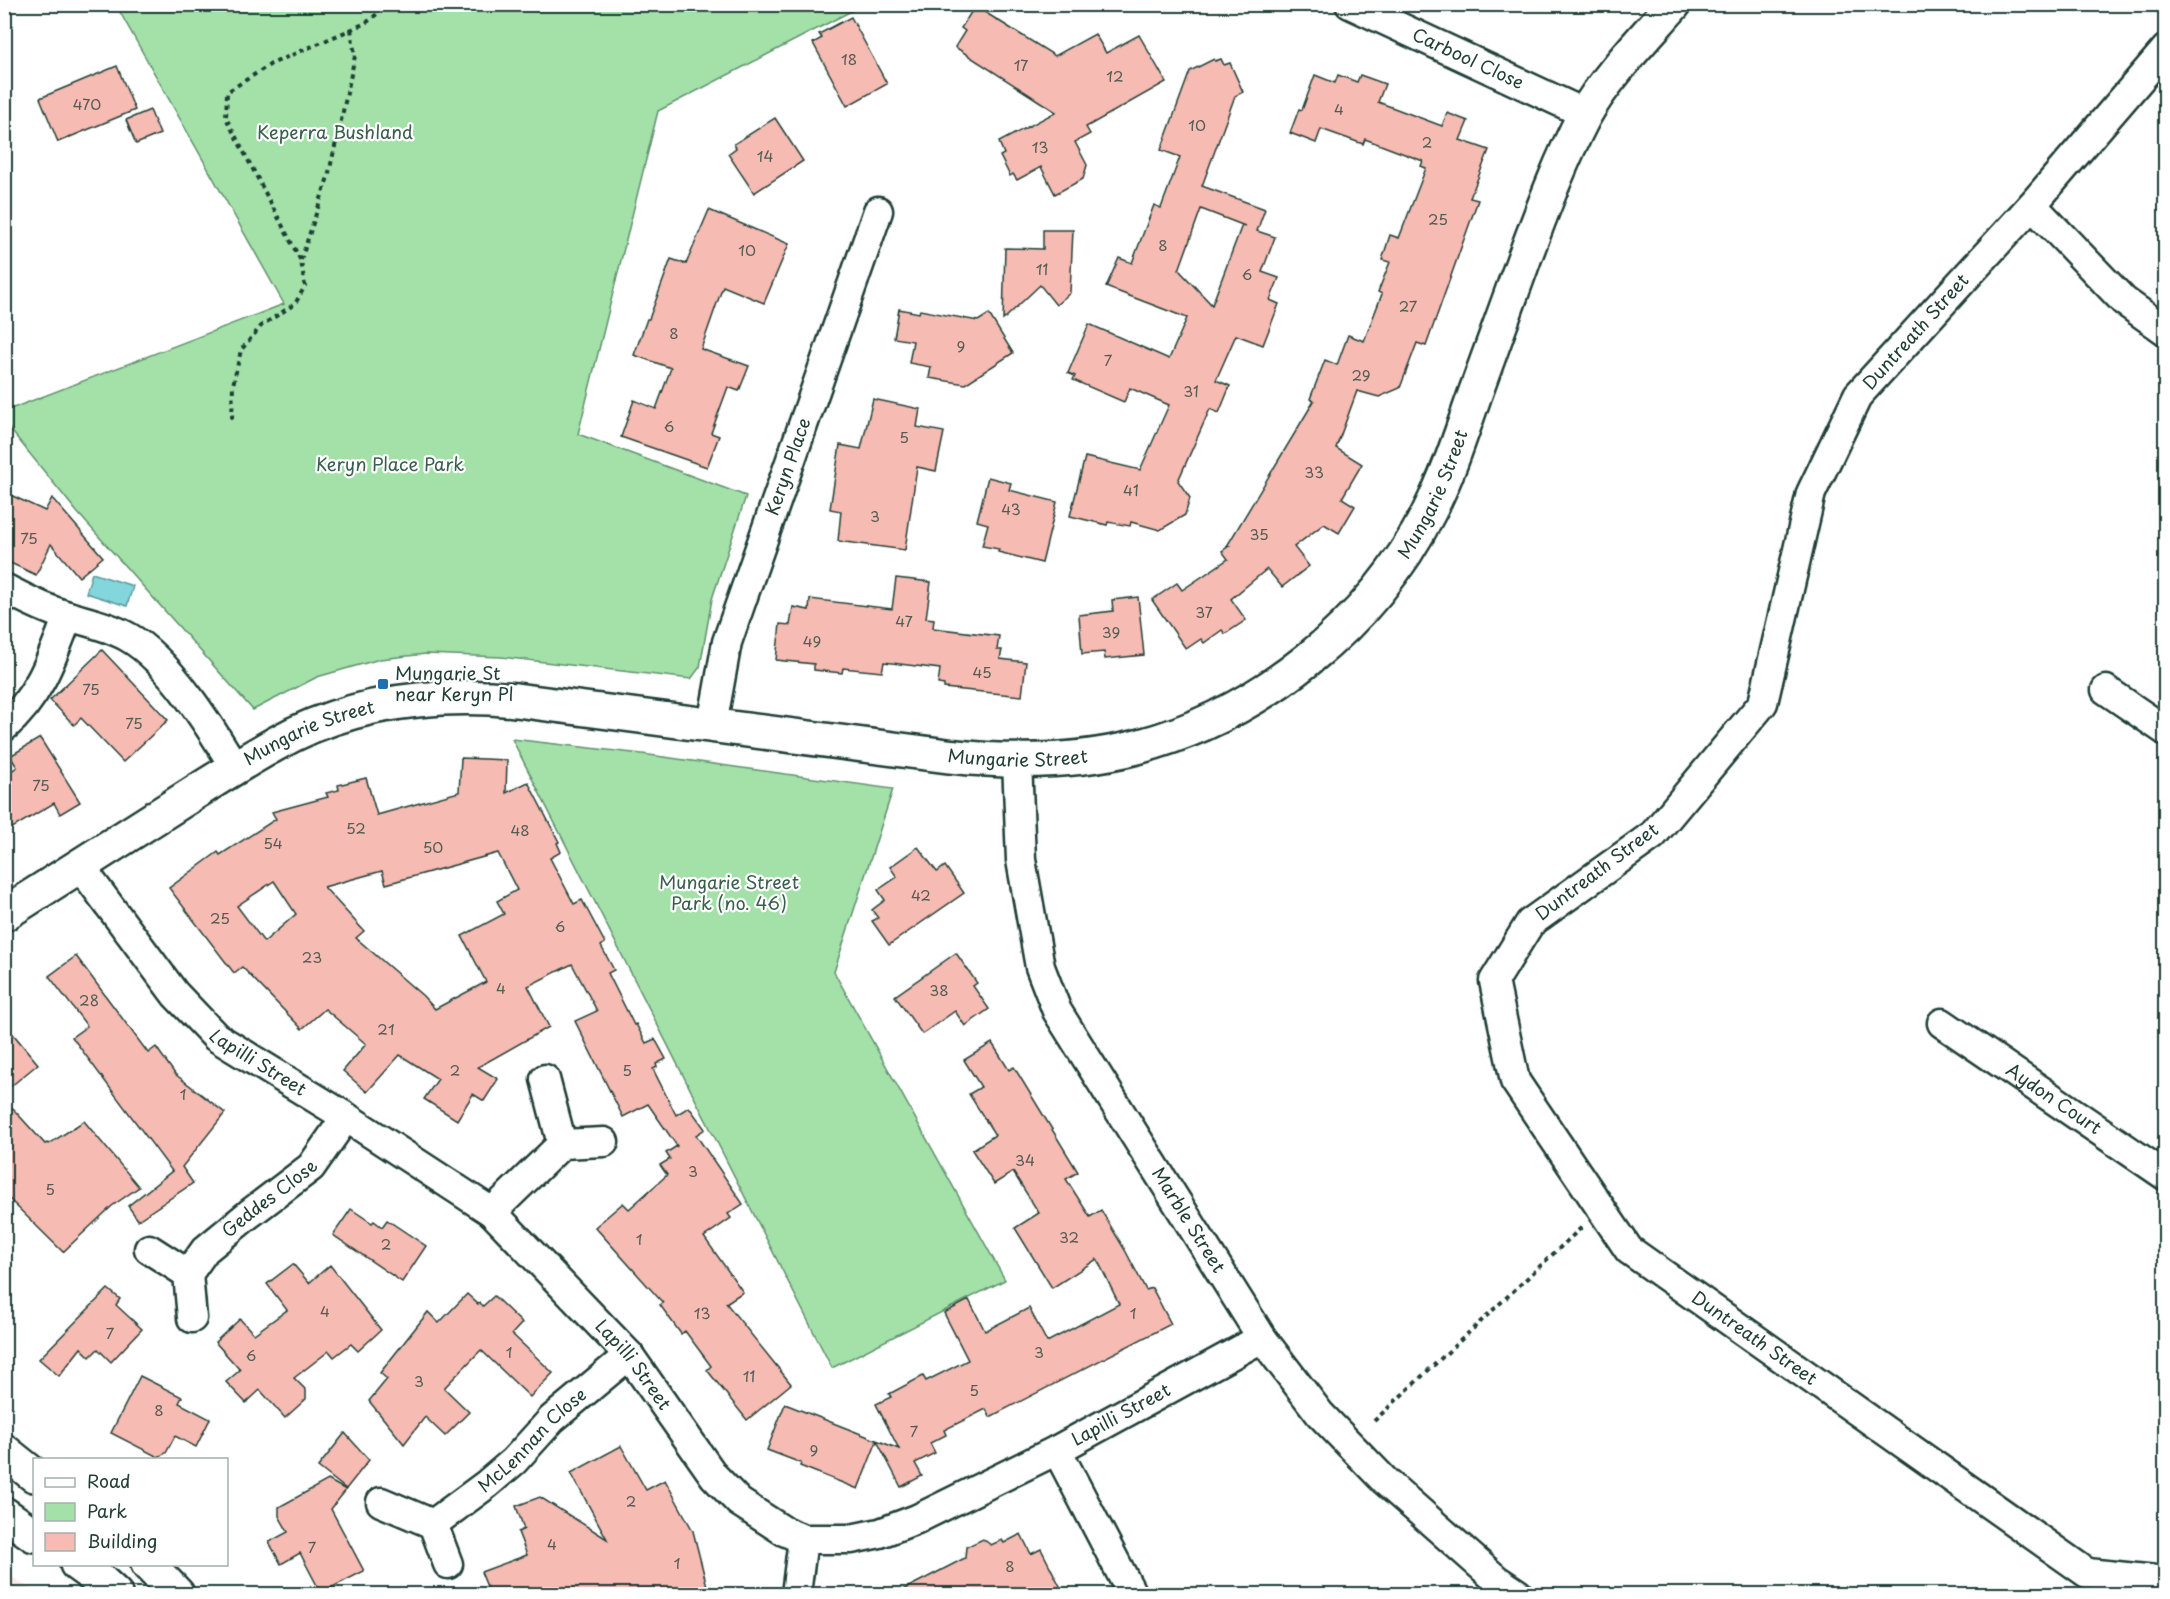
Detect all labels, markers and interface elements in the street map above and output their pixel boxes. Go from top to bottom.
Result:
street label: Carbool Close [1408,20,1529,95]
house number: 18 [841,47,857,70]
house number: 17 [1014,53,1028,76]
house number: 12 [1106,64,1124,87]
house number: 470 [73,92,101,115]
house number: 4 [1334,97,1344,120]
house number: 10 [1188,113,1206,136]
park label: Keperra Bushland [257,118,413,145]
house number: 2 [1422,130,1432,153]
house number: 13 [1032,135,1048,158]
house number: 14 [757,144,773,167]
house number: 25 [1428,207,1448,230]
house number: 8 [1158,233,1168,256]
house number: 10 [738,238,756,261]
house number: 11 [1036,257,1048,280]
house number: 6 [1242,262,1252,285]
street label: Duntreath Street [1855,267,1974,395]
house number: 27 [1399,294,1418,317]
house number: 8 [669,321,679,344]
house number: 9 [957,334,965,357]
house number: 7 [1104,348,1113,371]
house number: 29 [1351,363,1371,386]
house number: 31 [1183,379,1199,402]
house number: 6 [664,414,674,437]
street label: Keryn Place [757,414,817,519]
house number: 5 [899,425,909,448]
street label: Mungarie Street [1390,426,1474,564]
park label: Keryn Place Park [316,450,464,477]
house number: 33 [1304,460,1324,483]
house number: 41 [1123,478,1139,501]
house number: 43 [1001,497,1021,520]
house number: 3 [870,504,880,527]
house number: 35 [1249,522,1269,545]
house number: 75 [20,526,38,549]
house number: 37 [1195,600,1213,623]
house number: 47 [895,609,913,632]
house number: 39 [1102,620,1120,643]
house number: 49 [803,629,821,652]
place label: Mungarie St near Keryn Pl [395,659,513,707]
house number: 45 [972,660,992,683]
house number: 75 [82,677,100,700]
marker: Mungarie St near Keryn Pl [376,677,390,691]
street label: Mungarie Street [238,692,377,771]
house number: 75 [125,711,143,734]
street label: Mungarie Street [946,741,1089,772]
house number: 75 [32,773,50,796]
street label: Duntreath Street [1529,815,1663,926]
house number: 52 [346,816,366,839]
house number: 48 [510,818,530,841]
house number: 54 [263,831,283,854]
house number: 50 [423,835,443,858]
park label: Mungarie Street Park (no. 46) [659,868,799,916]
house number: 42 [911,883,931,906]
house number: 25 [210,906,230,929]
house number: 6 [555,914,565,937]
house number: 23 [302,945,322,968]
house number: 4 [496,976,506,999]
house number: 38 [929,978,949,1001]
house number: 28 [79,988,99,1011]
house number: 21 [377,1017,395,1040]
street label: Lapilli Street [204,1023,312,1102]
street label: Aydon Court [2001,1056,2108,1140]
house number: 2 [450,1058,460,1081]
house number: 5 [622,1058,632,1081]
house number: 1 [180,1082,186,1105]
house number: 34 [1015,1148,1035,1171]
street label: Geddes Close [215,1154,324,1243]
house number: 3 [688,1159,698,1182]
street label: Marble Street [1146,1161,1233,1278]
house number: 5 [45,1177,55,1200]
house number: 32 [1059,1225,1079,1248]
house number: 1 [636,1227,642,1250]
house number: 2 [381,1232,391,1255]
street label: Duntreath Street [1687,1283,1823,1391]
house number: 4 [320,1299,330,1322]
house number: 13 [694,1301,710,1324]
house number: 1 [1130,1301,1136,1324]
street label: Lapilli Street [590,1313,679,1415]
house number: 7 [106,1321,115,1344]
house number: 1 [506,1340,512,1363]
house number: 3 [1034,1340,1044,1363]
house number: 6 [246,1343,256,1366]
house number: 11 [743,1364,755,1387]
house number: 3 [414,1369,424,1392]
street label: Lapilli Street [1066,1376,1175,1452]
house number: 5 [969,1378,979,1401]
street label: McLennan Close [471,1381,592,1498]
house number: 8 [154,1398,164,1421]
house number: 7 [910,1419,919,1442]
house number: 9 [810,1438,818,1461]
legend [33,1458,228,1566]
text: Road [87,1467,131,1494]
house number: 2 [626,1489,636,1512]
text: Park [87,1497,127,1524]
text: Building [87,1527,157,1554]
house number: 4 [547,1532,557,1555]
house number: 7 [308,1535,317,1558]
house number: 1 [674,1551,680,1574]
house number: 8 [1005,1554,1015,1577]

